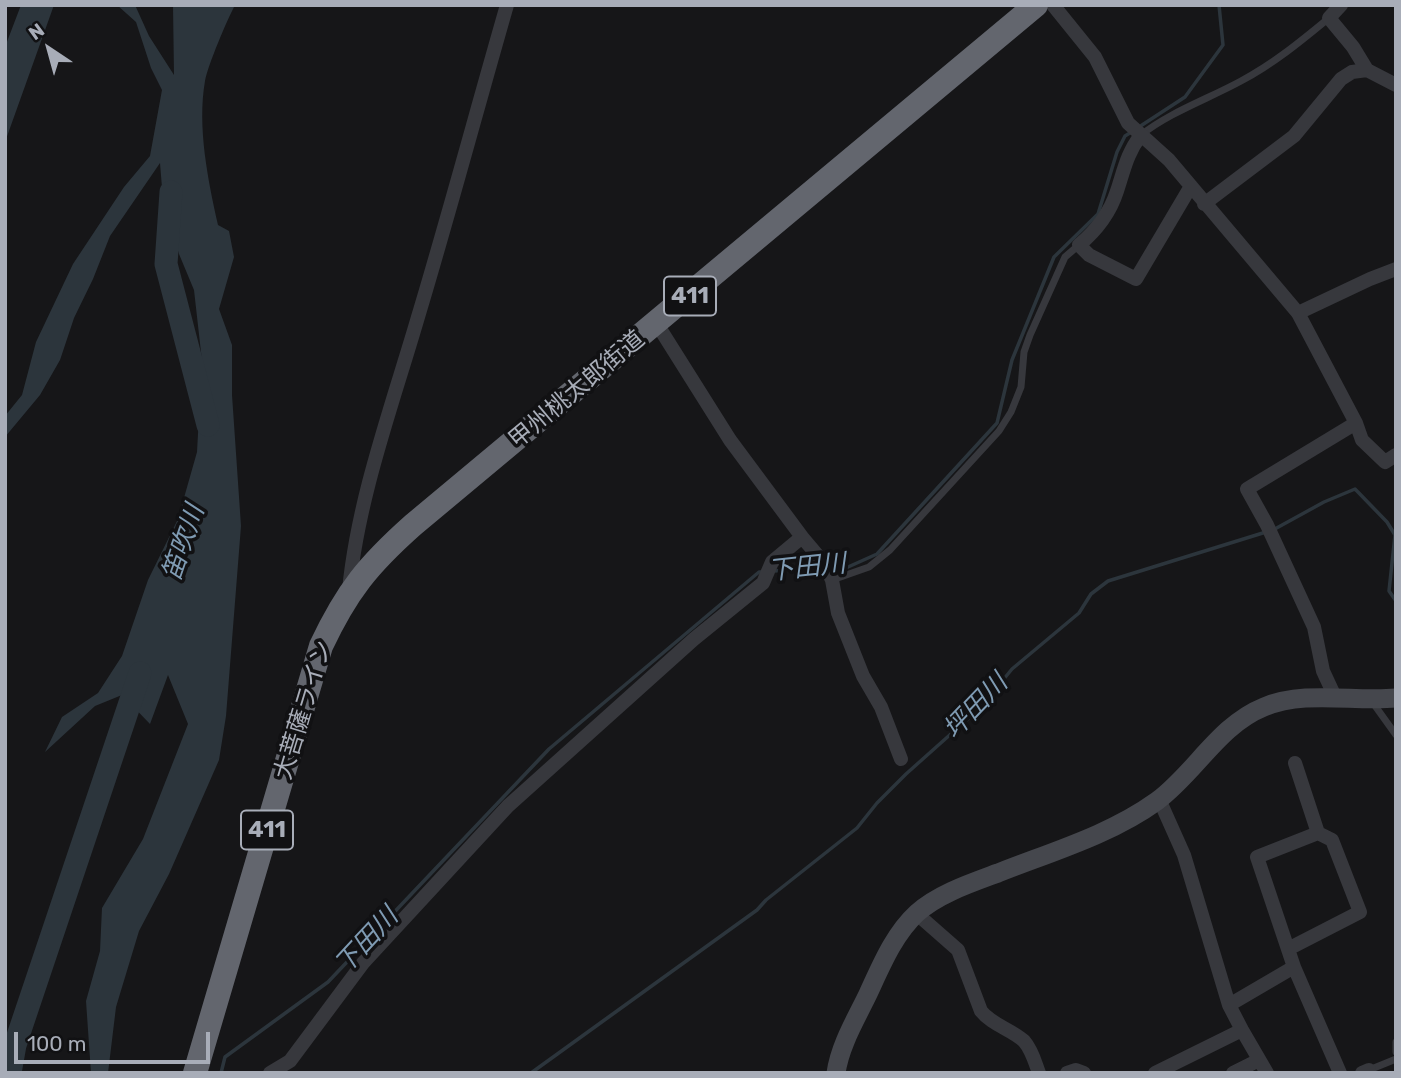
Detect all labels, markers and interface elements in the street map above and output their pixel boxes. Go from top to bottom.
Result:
north arrow [14,14,84,84]
text: N [24,18,49,45]
road number: 411 [664,276,716,316]
street label: 甲州桃太郎街道 [503,325,651,455]
water label: 笛吹川 [157,501,211,585]
water label: 下田川 [767,548,847,588]
street label: 大菩薩ライン [269,637,339,783]
water label: 坪田川 [938,668,1014,746]
road number: 411 [241,810,293,850]
water label: 下田川 [329,902,405,980]
scale bar [18,1018,214,1062]
text: 100 m [27,1031,86,1056]

